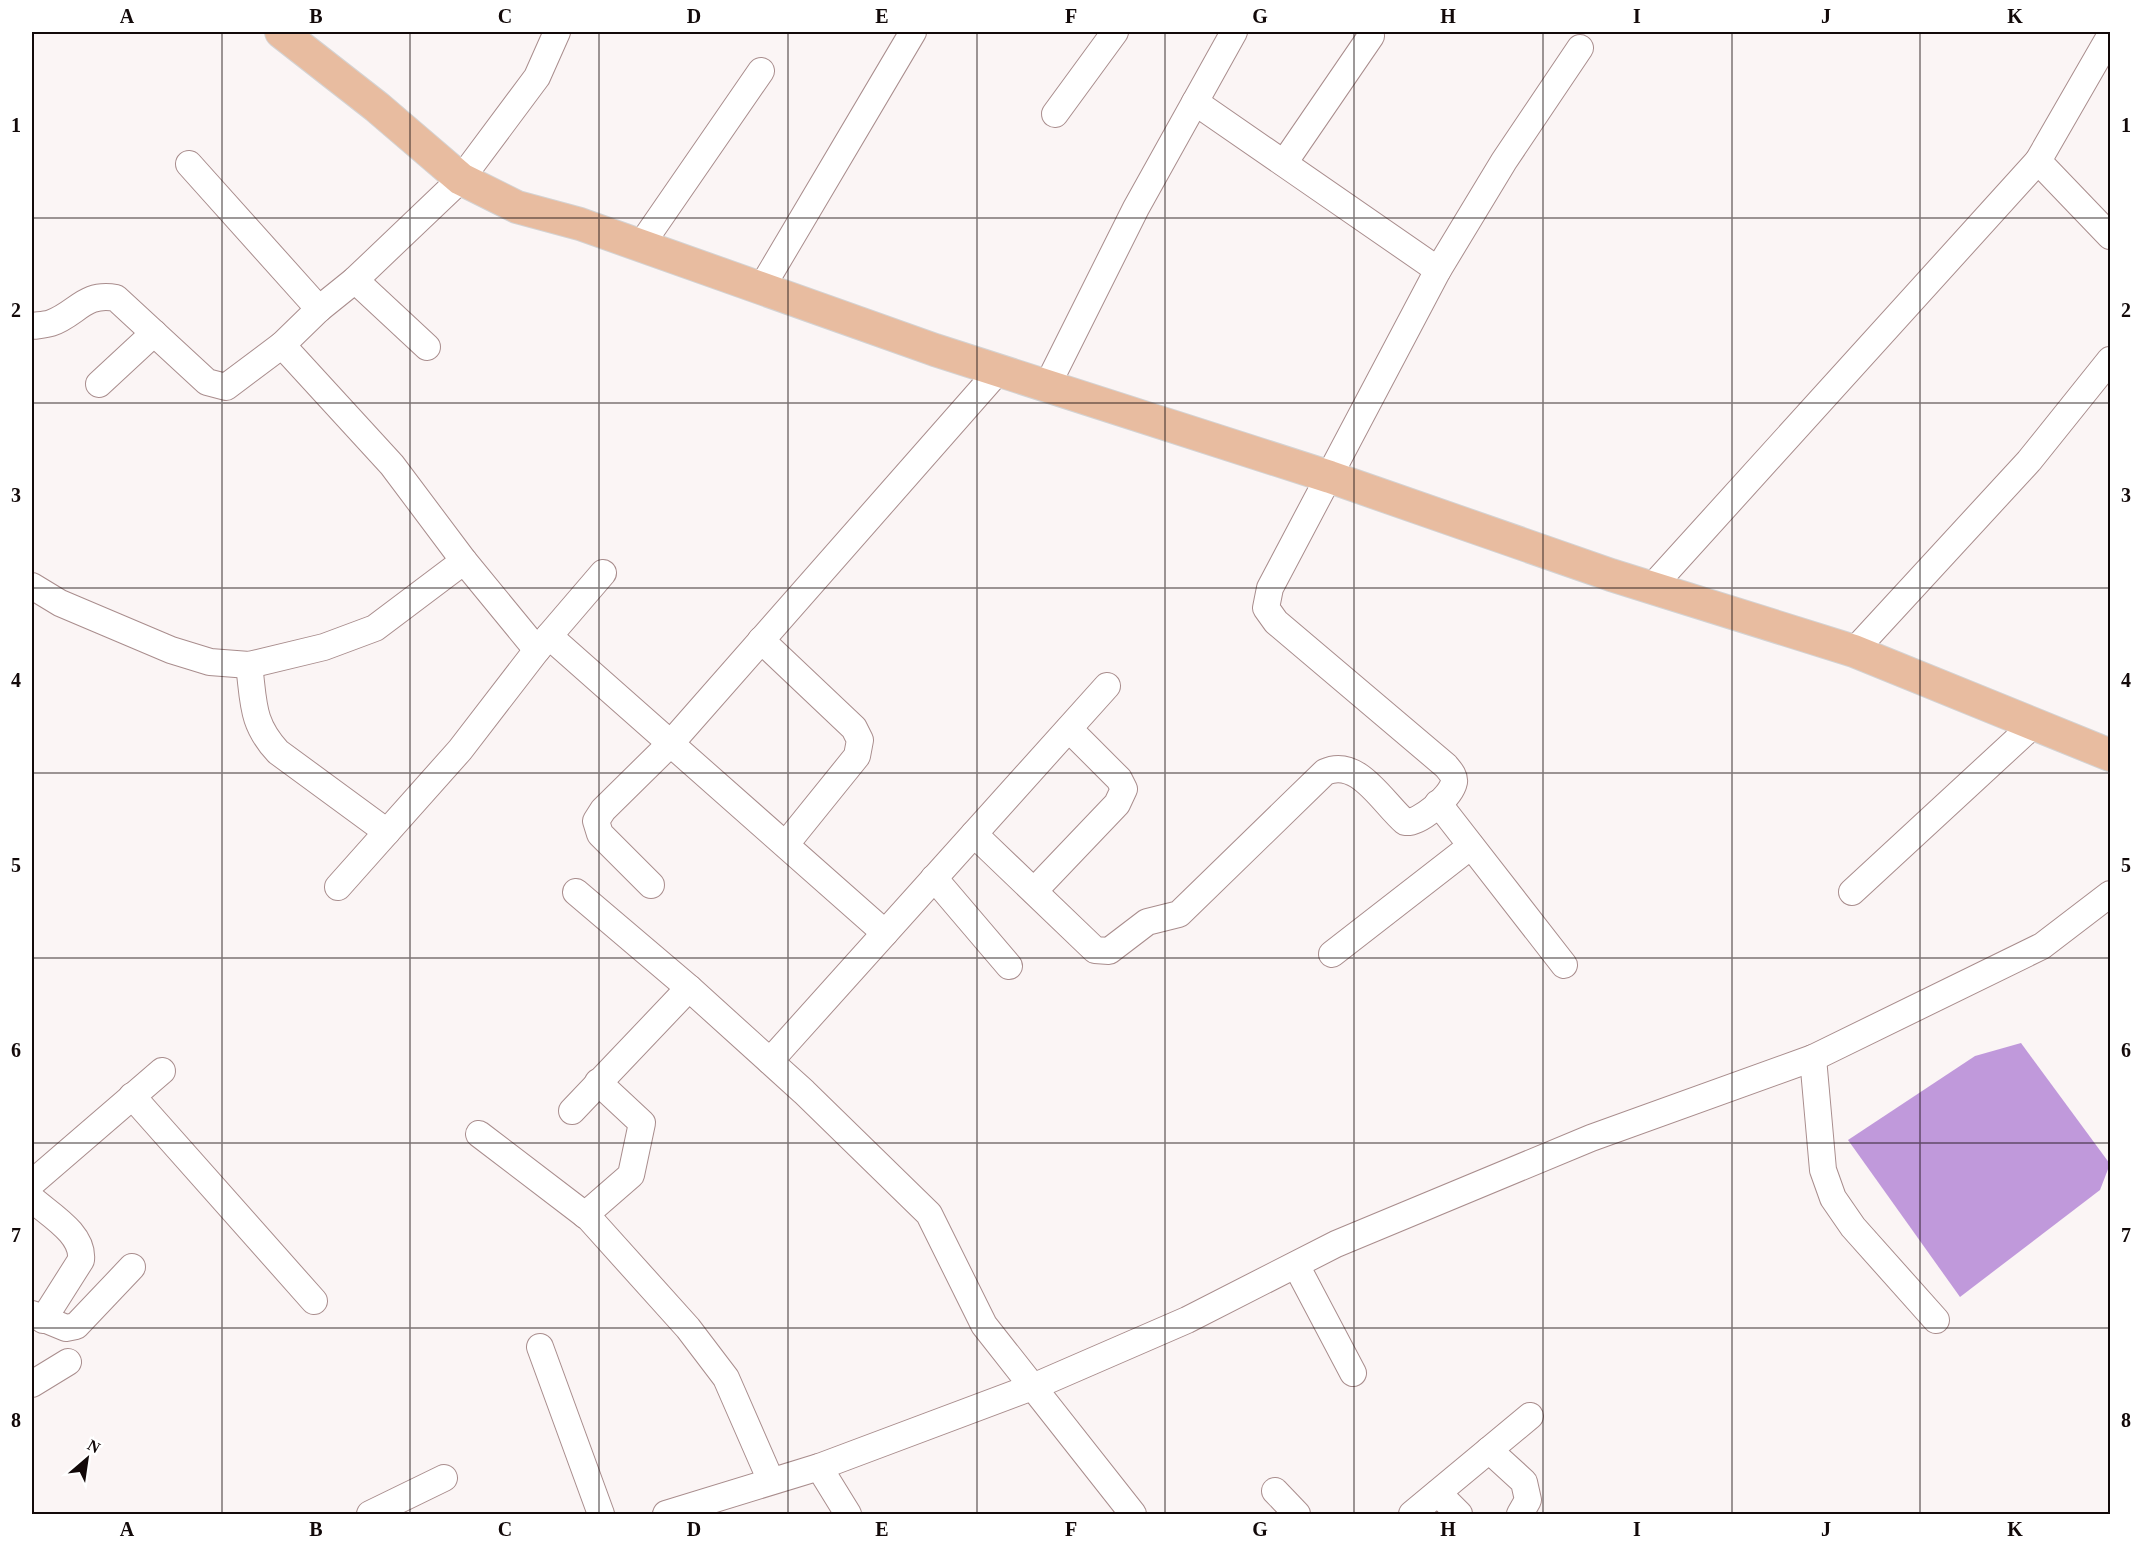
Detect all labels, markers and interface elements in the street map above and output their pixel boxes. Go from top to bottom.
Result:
text: A [120,5,135,27]
text: B [309,5,323,27]
text: C [498,5,512,27]
text: D [687,5,701,27]
text: E [875,5,889,27]
text: F [1065,5,1077,27]
text: G [1252,5,1268,27]
text: H [1440,5,1456,27]
text: I [1633,5,1641,27]
text: J [1821,5,1831,27]
text: K [2007,5,2023,27]
text: 1 [11,114,21,136]
text: 1 [2121,114,2131,136]
text: 2 [11,299,21,321]
text: 2 [2121,299,2131,321]
text: 3 [11,484,21,506]
text: 3 [2121,484,2131,506]
text: 4 [11,669,21,691]
text: 4 [2121,669,2131,691]
text: 5 [11,854,21,876]
text: 5 [2121,854,2131,876]
text: 6 [11,1039,21,1061]
text: 6 [2121,1039,2131,1061]
text: 7 [11,1224,21,1246]
text: 7 [2121,1224,2131,1246]
text: 8 [11,1409,21,1431]
text: 8 [2121,1409,2131,1431]
north arrow [57,1429,117,1489]
text: N [85,1436,104,1457]
text: A [120,1518,135,1540]
text: B [309,1518,323,1540]
text: C [498,1518,512,1540]
text: D [687,1518,701,1540]
text: E [875,1518,889,1540]
text: F [1065,1518,1077,1540]
text: G [1252,1518,1268,1540]
text: H [1440,1518,1456,1540]
text: I [1633,1518,1641,1540]
text: J [1821,1518,1831,1540]
text: K [2007,1518,2023,1540]

